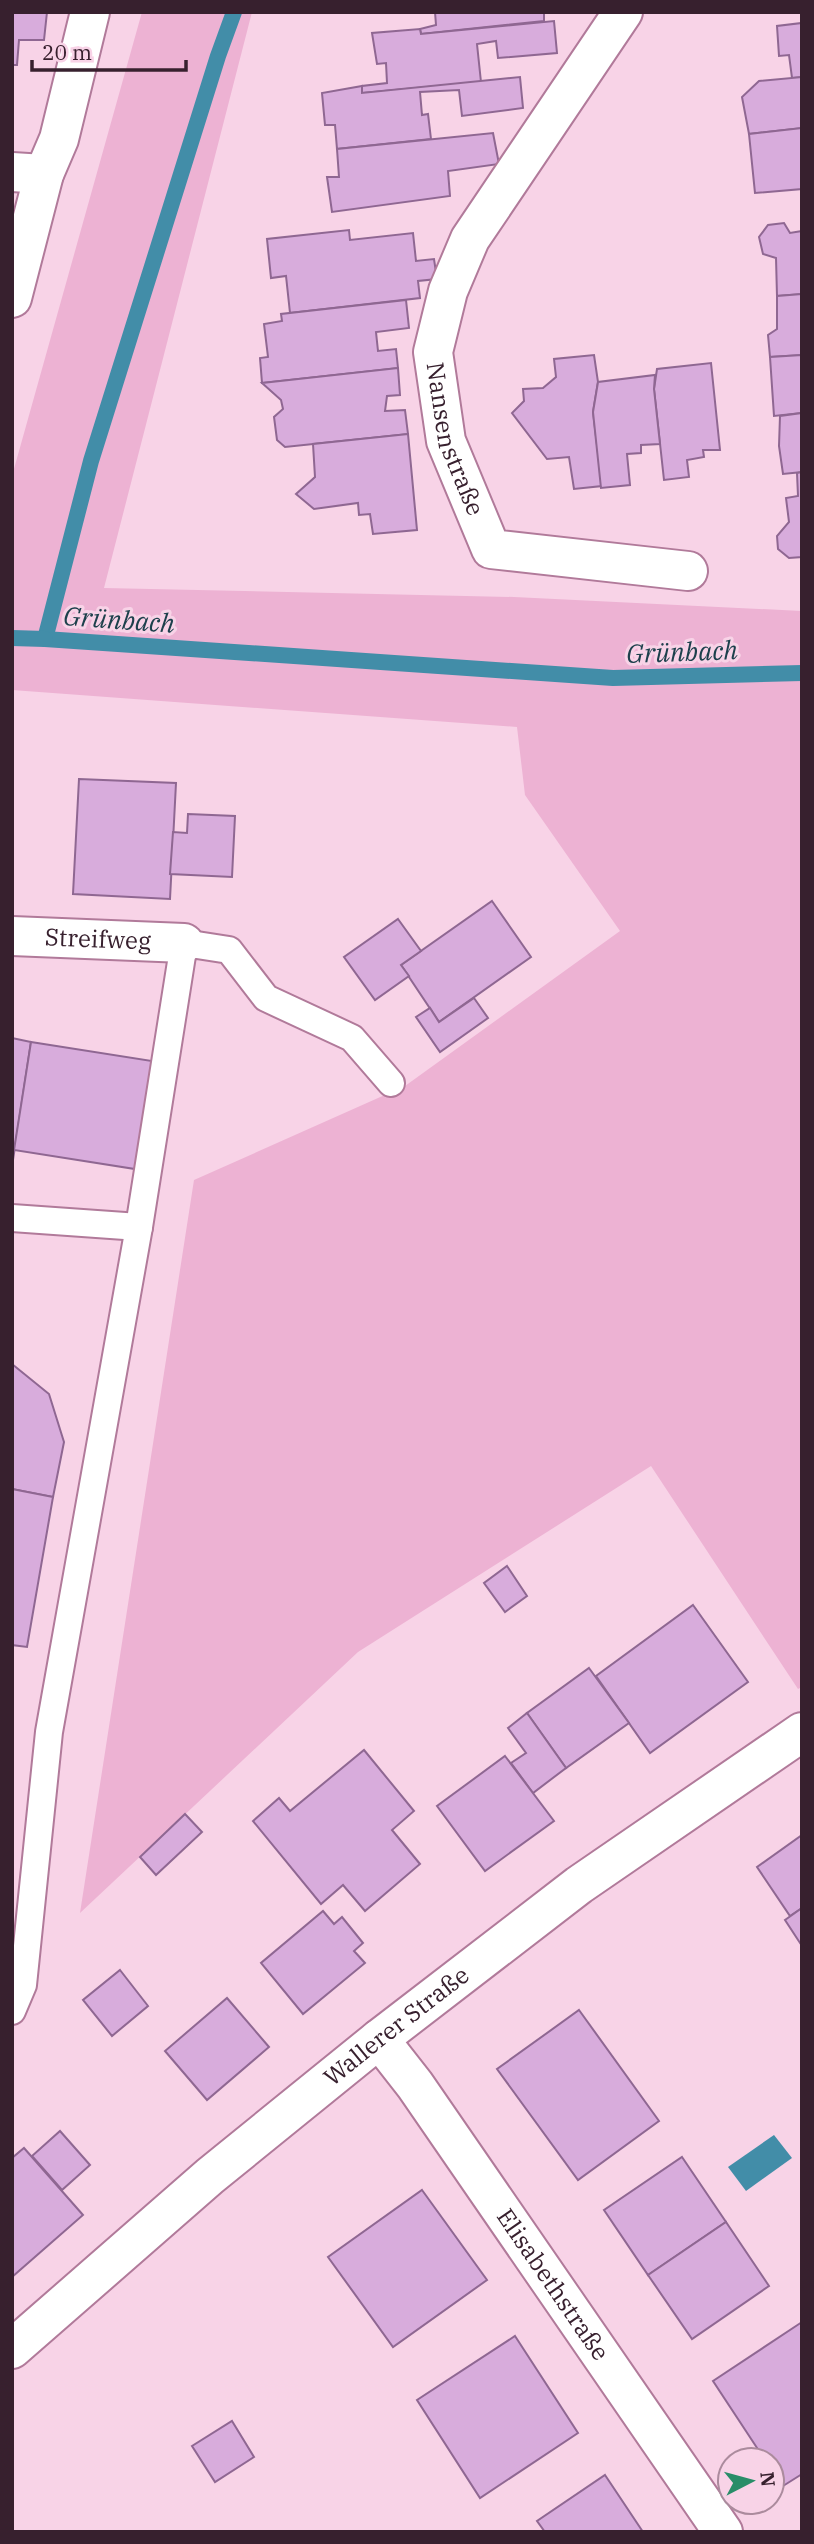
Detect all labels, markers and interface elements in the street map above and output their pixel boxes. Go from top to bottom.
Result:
scale bar [32,28,186,72]
text: 20 m [42,38,92,66]
street label: Nansenstraße [420,360,492,520]
water label: Grünbach [62,598,177,640]
water label: Grünbach [626,632,739,670]
street label: Streifweg [44,920,152,957]
street label: Wallerer Straße [316,1959,475,2093]
street label: Elisabethstraße [490,2202,617,2366]
north arrow [716,2446,786,2516]
text: N [755,2470,781,2488]

